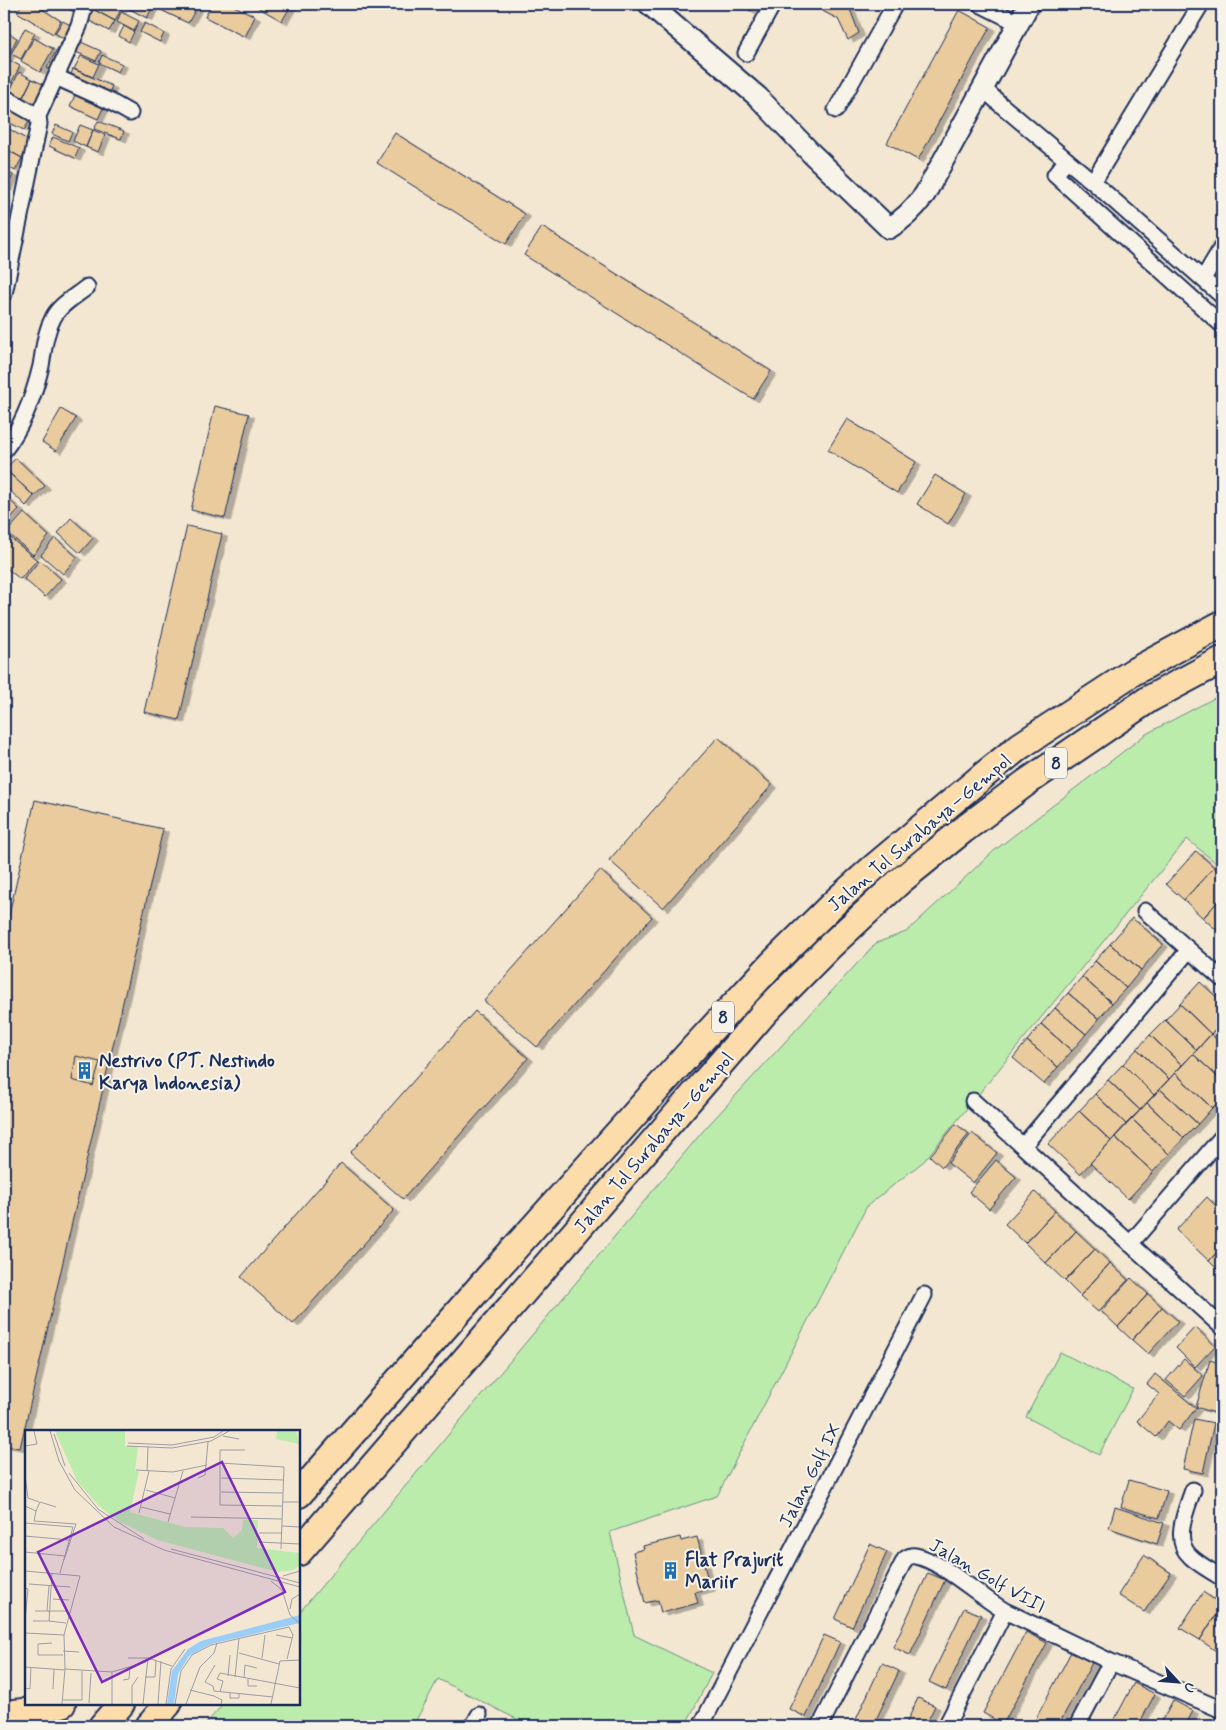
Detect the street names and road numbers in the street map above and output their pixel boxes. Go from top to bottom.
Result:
road number: 8 [1045,748,1067,778]
street label: Jalan Tol Surabaya–Gempol [823,749,1017,918]
road number: 8 [712,1002,734,1032]
street label: Jalan Tol Surabaya–Gempol [568,1047,740,1239]
street label: Jalan Golf IX [773,1419,847,1532]
street label: Jalan Golf VIII [925,1533,1050,1620]

